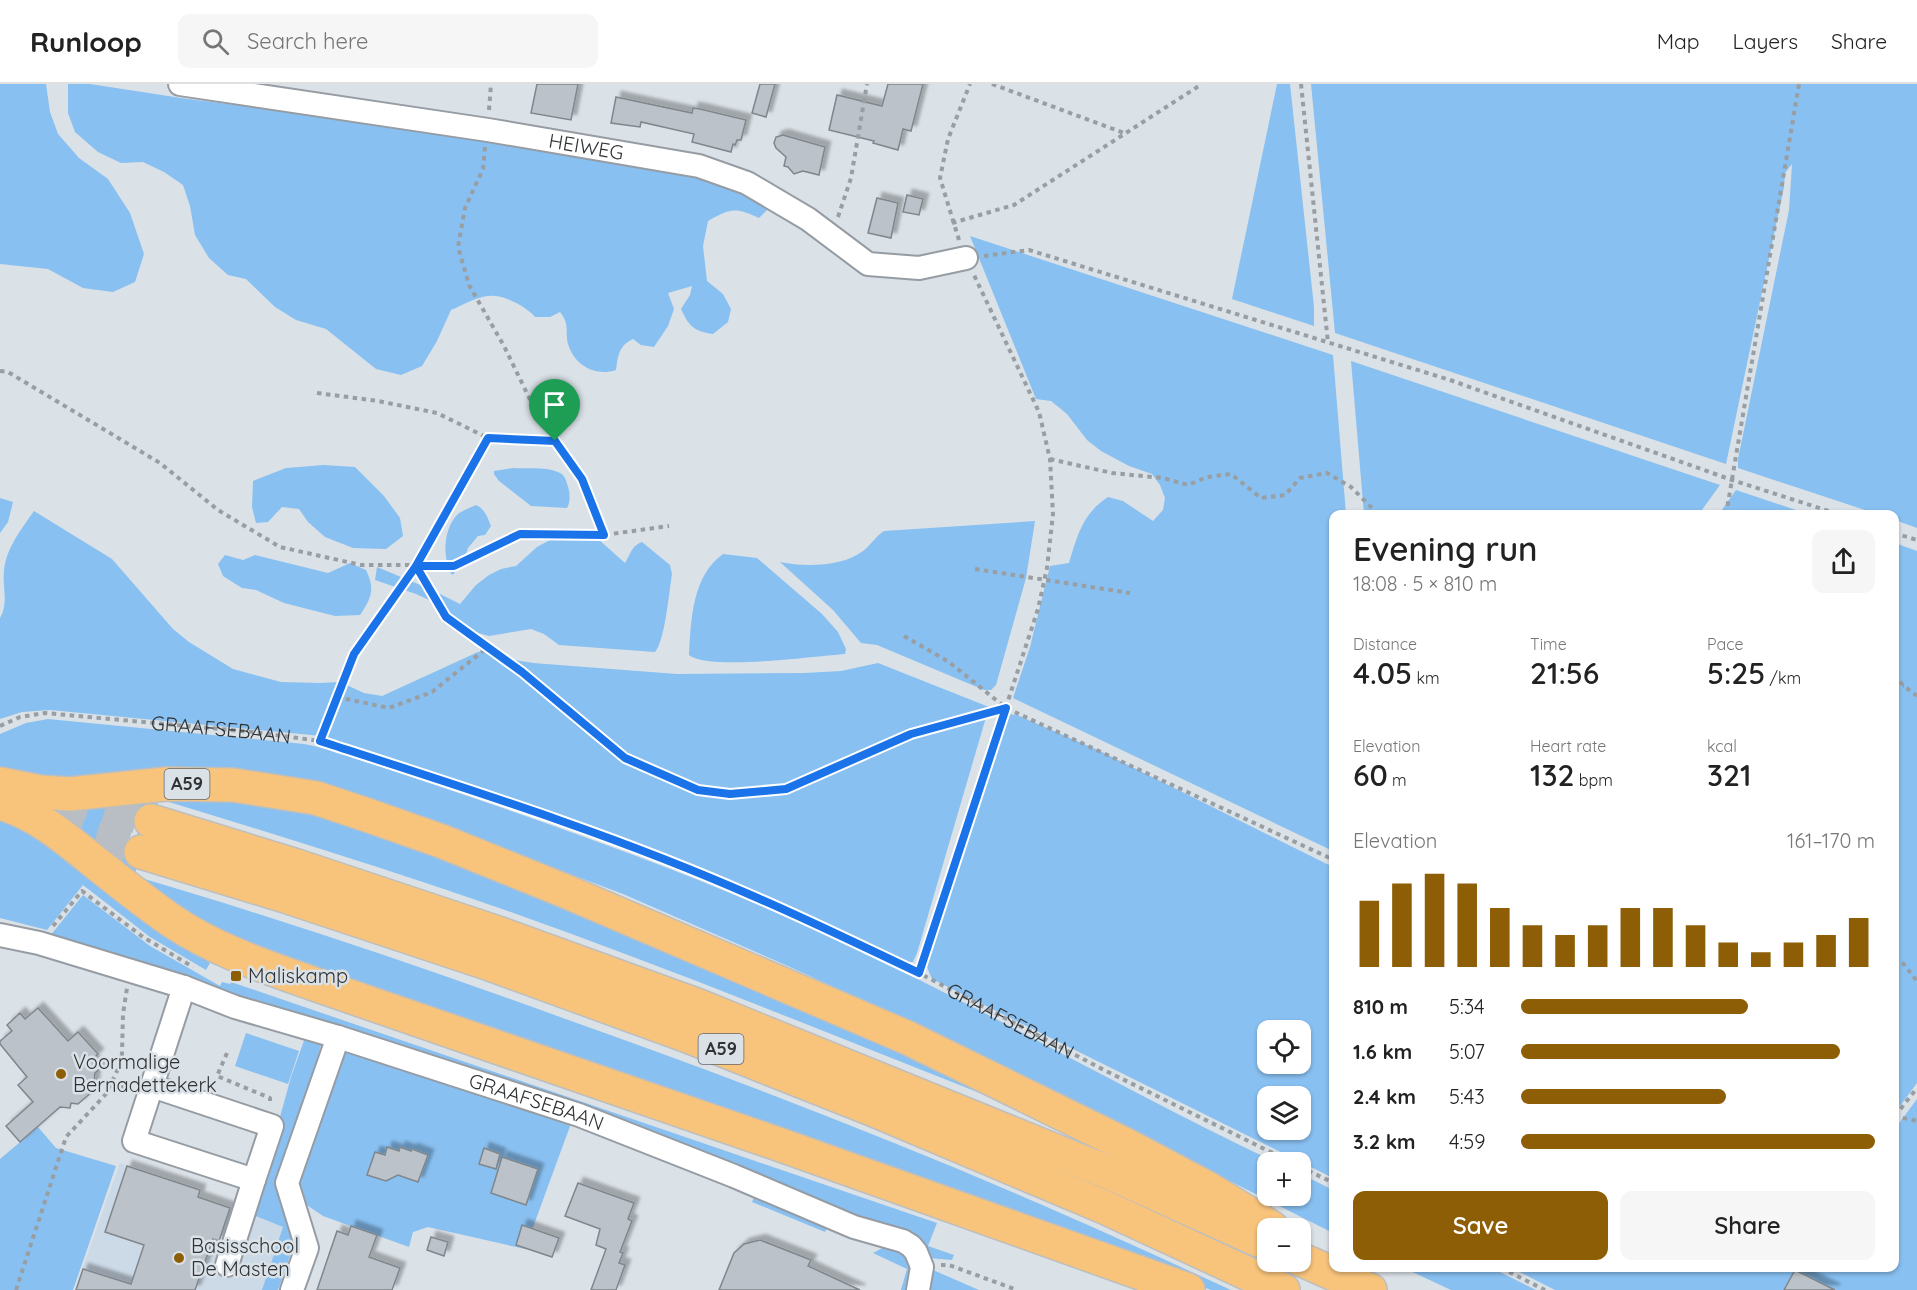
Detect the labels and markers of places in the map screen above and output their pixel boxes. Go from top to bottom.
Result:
pin [529,379,580,441]
place label: Maliskamp [248,963,348,988]
marker: Maliskamp [229,969,243,983]
place label: Voormalige Bernadettekerk [73,1049,217,1097]
marker: Voormalige Bernadettekerk [54,1067,68,1081]
place label: Basisschool De Masten [191,1233,299,1281]
marker: Basisschool De Masten [172,1251,186,1265]

